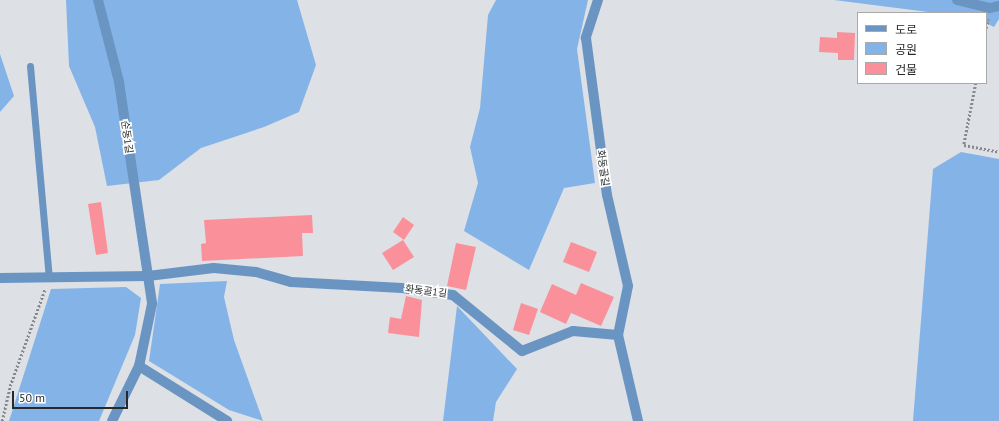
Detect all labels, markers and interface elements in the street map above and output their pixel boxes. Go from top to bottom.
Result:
legend [857,12,987,84]
text: 도로 [895,22,917,37]
text: 공원 [895,42,917,57]
text: 건물 [895,62,917,77]
street label: 순동1길 [119,120,135,154]
street label: 화동골길 [594,149,612,187]
street label: 화동골1길 [404,282,448,300]
scale bar [14,383,130,409]
text: 50 m [19,390,45,405]

